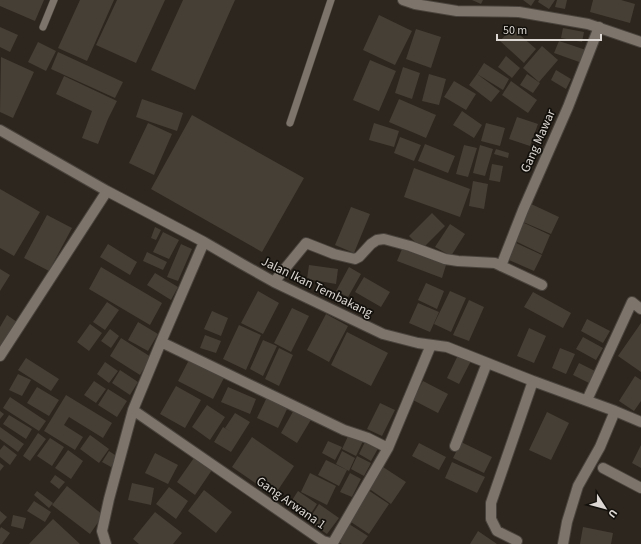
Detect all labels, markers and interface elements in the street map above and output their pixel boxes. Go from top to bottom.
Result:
scale bar [497,16,601,42]
text: 50 m [503,22,527,39]
street label: Gang Mawar [516,106,560,175]
street label: Jalan Ikan Tembakang [258,252,376,322]
street label: Gang Arwana 1 [253,472,329,534]
north arrow [585,488,625,528]
text: U [604,506,621,521]

